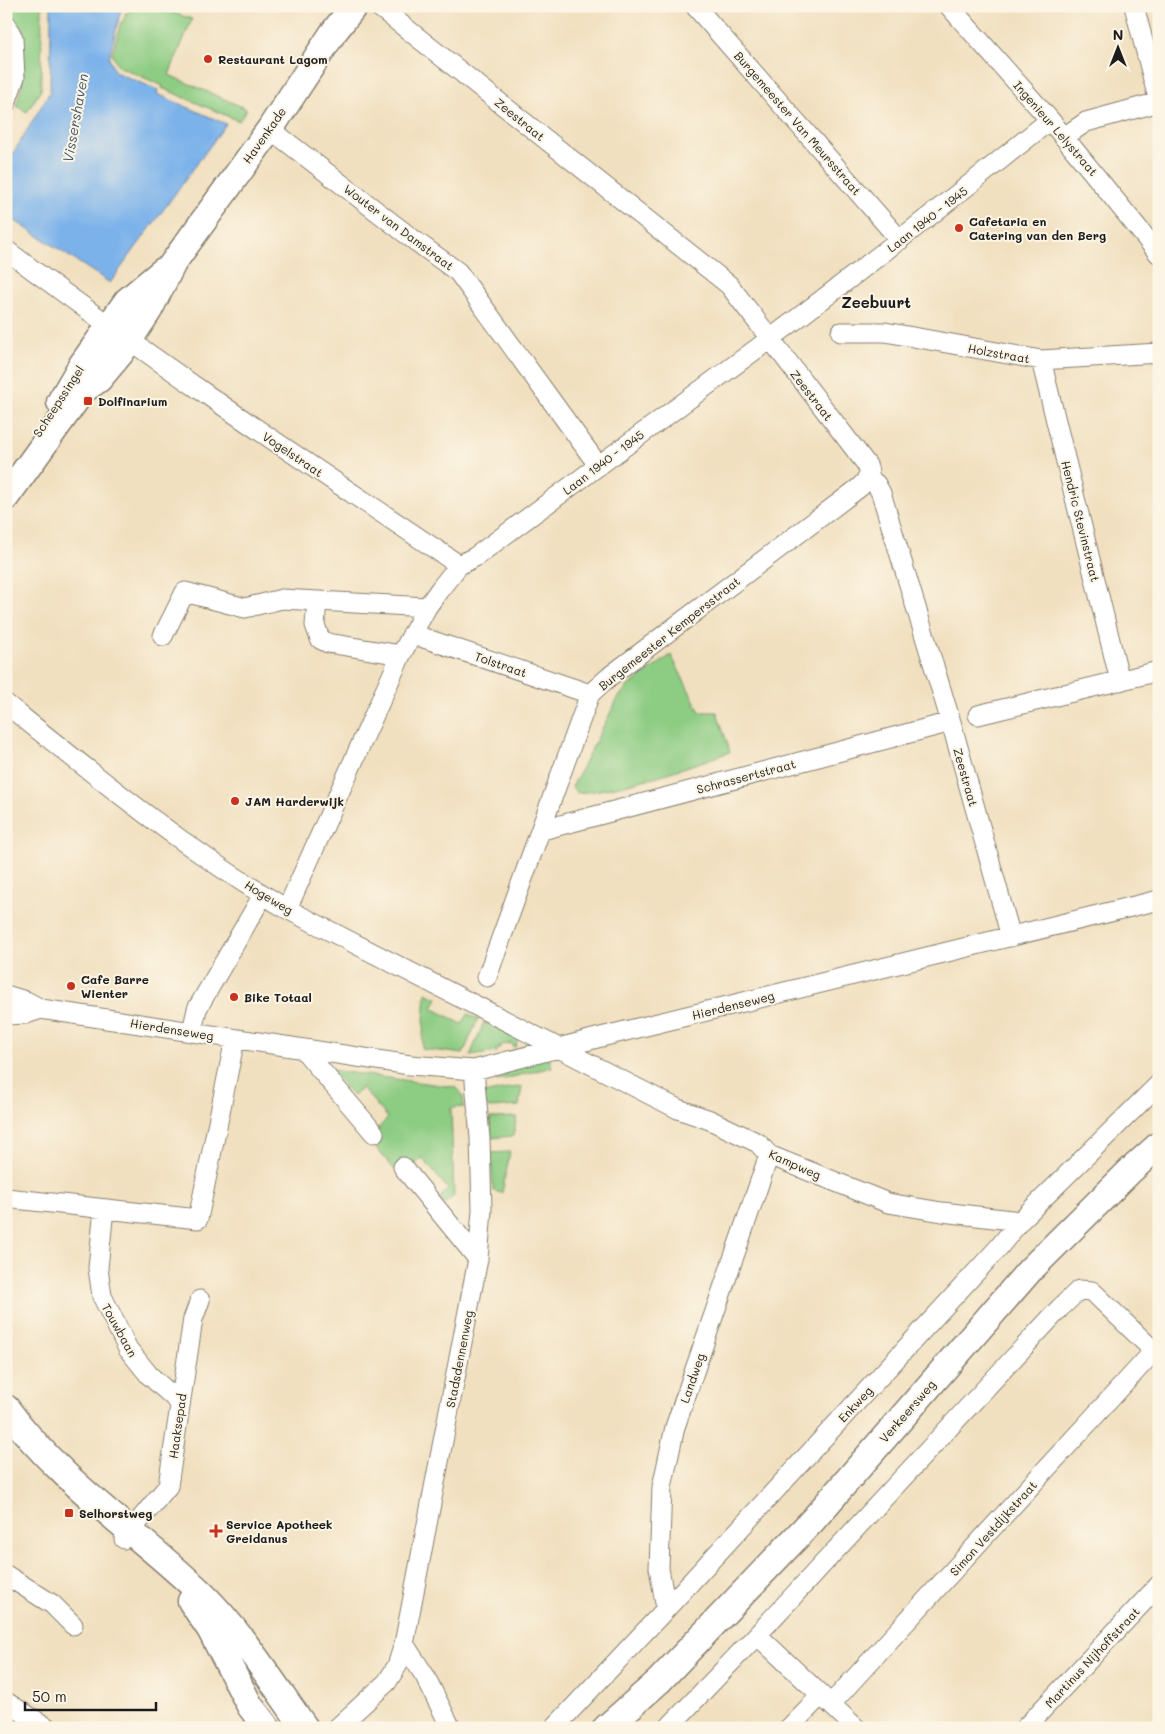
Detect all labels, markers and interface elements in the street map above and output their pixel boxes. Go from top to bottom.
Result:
north arrow [1092,22,1142,72]
text: N [1113,25,1123,44]
street label: Burgemeester Van Meursstraat [731,48,865,198]
place label: Restaurant Lagom [218,51,328,67]
marker: Restaurant Lagom [202,53,214,65]
water label: Vissershaven [58,72,92,164]
street label: Ingenieur Lelystraat [1010,77,1102,179]
street label: Zeestraat [492,94,548,144]
street label: Havenkade [239,104,289,166]
street label: Wouter van Damstraat [341,180,457,274]
street label: Laan 1940 - 1945 [883,183,971,255]
place label: Cafetaria en Catering van den Berg [969,213,1106,243]
marker: Cafetaria en Catering van den Berg [953,222,965,234]
district label: Zeebuurt [841,292,911,312]
street label: Holzstraat [967,340,1031,366]
street label: Scheepssingel [29,362,87,440]
street label: Zeestraat [787,366,837,424]
place label: Dolfinarium [98,393,167,409]
marker: Dolfinarium [82,395,94,407]
street label: Laan 1940 - 1945 [559,426,647,498]
street label: Vogelstraat [260,428,326,480]
street label: Hendric Stevinstraat [1058,459,1104,583]
street label: Burgemeester Kempersstraat [595,573,743,693]
street label: Tolstraat [473,648,529,680]
street label: Zeestraat [950,746,982,808]
street label: Schrassertstraat [695,755,797,797]
place label: JAM Harderwijk [245,793,344,809]
marker: JAM Harderwijk [229,795,241,807]
street label: Hogeweg [242,876,296,918]
place label: Cafe Barre Wienter [81,971,149,1001]
marker: Cafe Barre Wienter [65,980,77,992]
street label: Hierdenseweg [690,987,776,1023]
place label: Bike Totaal [244,989,312,1005]
marker: Bike Totaal [228,991,240,1003]
street label: Hierdenseweg [129,1015,215,1044]
street label: Kampweg [766,1145,824,1183]
street label: Touwbaan [99,1300,141,1360]
street label: Stadsdennenweg [442,1309,476,1409]
street label: Landweg [676,1351,708,1405]
street label: Verkeersweg [875,1376,939,1446]
street label: Enkweg [834,1383,876,1425]
street label: Haaksepad [165,1392,190,1460]
street label: Simon Vestdijkstraat [946,1477,1040,1579]
place label: Selhorstweg [79,1505,152,1521]
marker: Selhorstweg [63,1507,75,1519]
place label: Service Apotheek Greidanus [226,1516,332,1546]
marker: Service Apotheek Greidanus [210,1525,222,1537]
street label: Martinus Nijhoffstraat [1041,1603,1143,1711]
scale bar [25,1679,156,1711]
text: 50 m [32,1686,67,1706]

